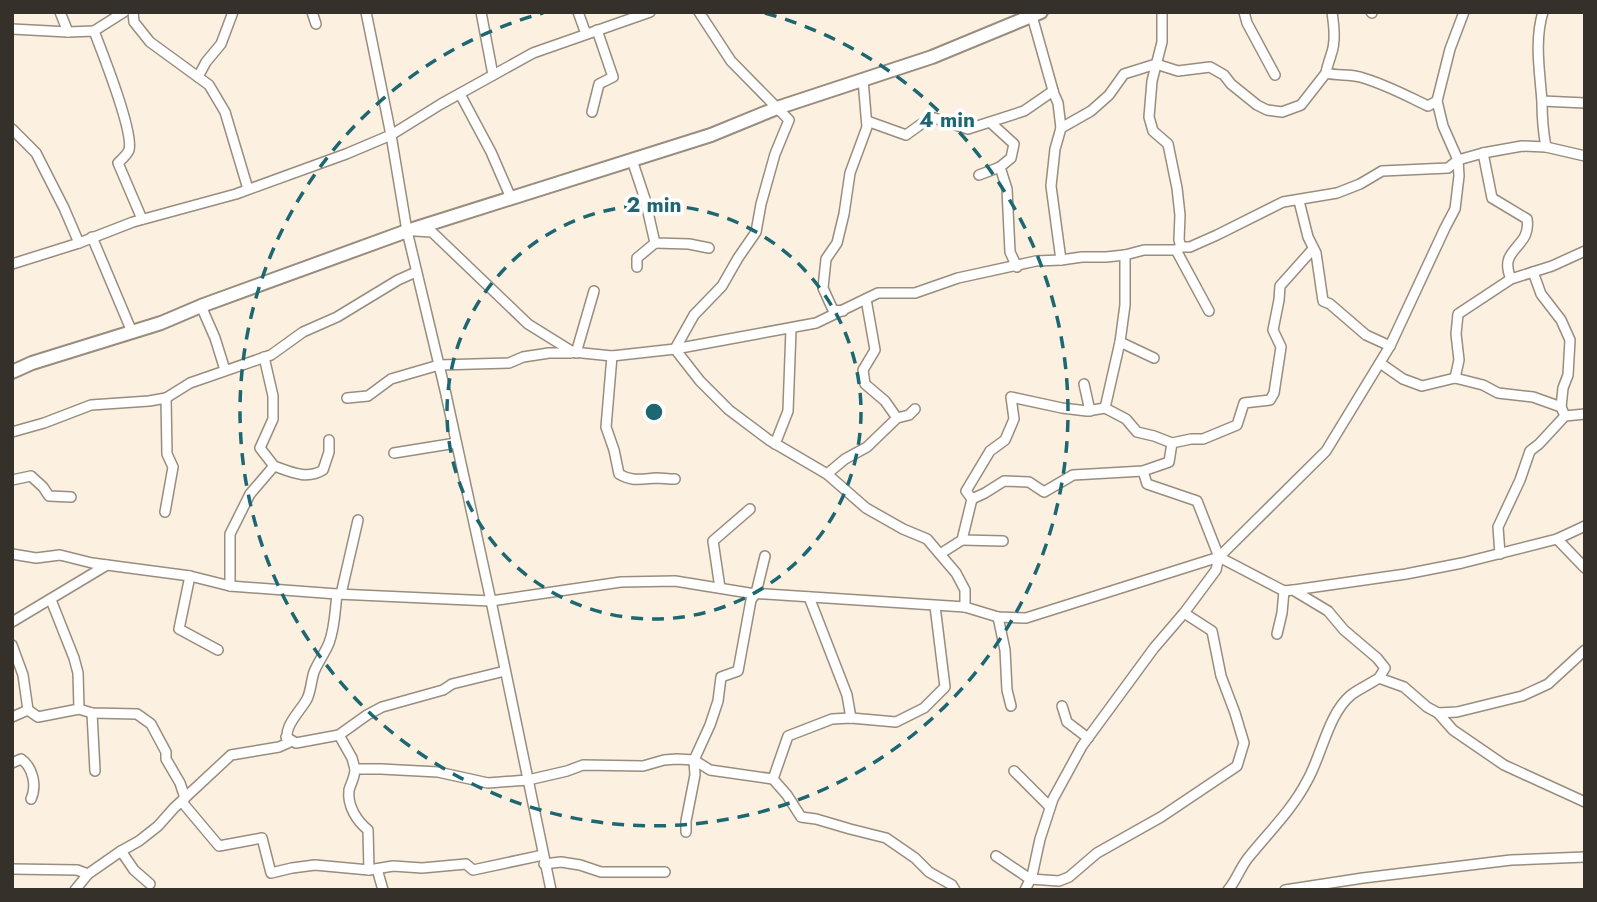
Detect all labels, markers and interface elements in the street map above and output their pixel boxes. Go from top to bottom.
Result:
text: 4 min [919,105,975,135]
text: 2 min [626,190,682,220]
centre of rings [642,400,666,424]

